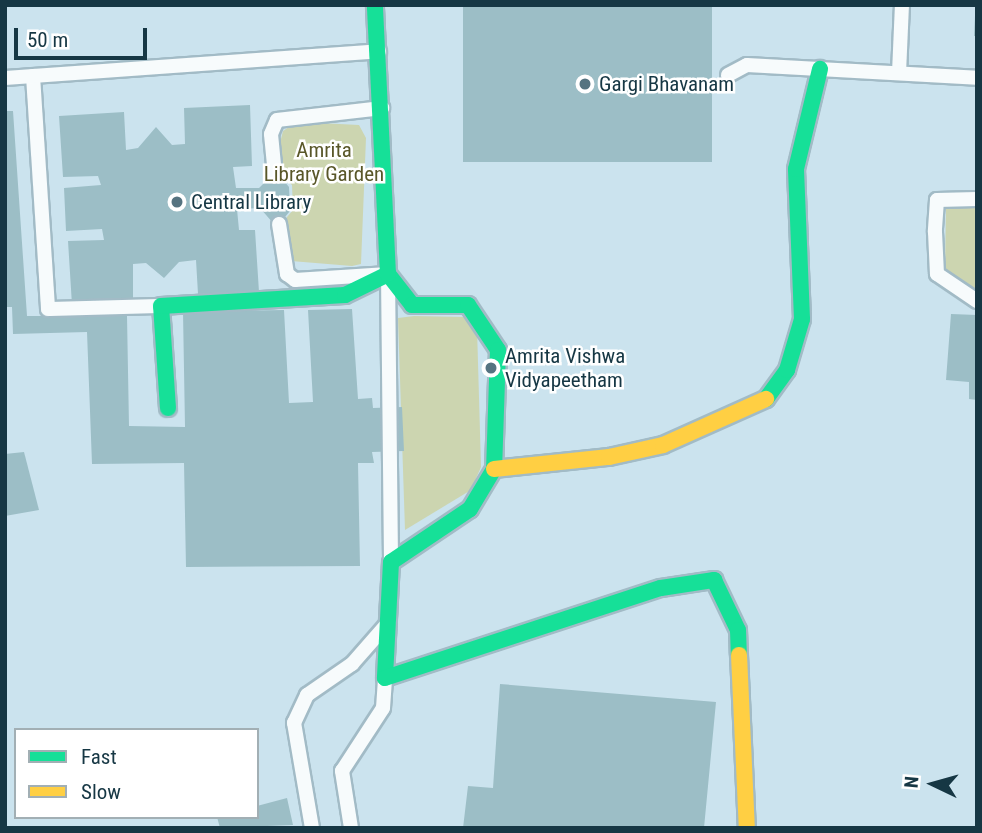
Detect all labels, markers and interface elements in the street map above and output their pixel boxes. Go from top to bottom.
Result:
scale bar [18,14,150,58]
text: 50 m [27,28,68,52]
place label: Gargi Bhavanam [599,71,734,97]
marker: Gargi Bhavanam [577,76,593,92]
park label: Amrita Library Garden [264,137,384,187]
place label: Central Library [191,189,311,215]
marker: Central Library [169,194,185,210]
place label: Amrita Vishwa Vidyapeetham [505,343,625,393]
marker: Amrita Vishwa Vidyapeetham [483,360,499,376]
legend [14,728,259,819]
text: Fast [81,745,117,769]
north arrow [898,749,968,819]
text: N [900,775,924,789]
text: Slow [81,780,121,804]

